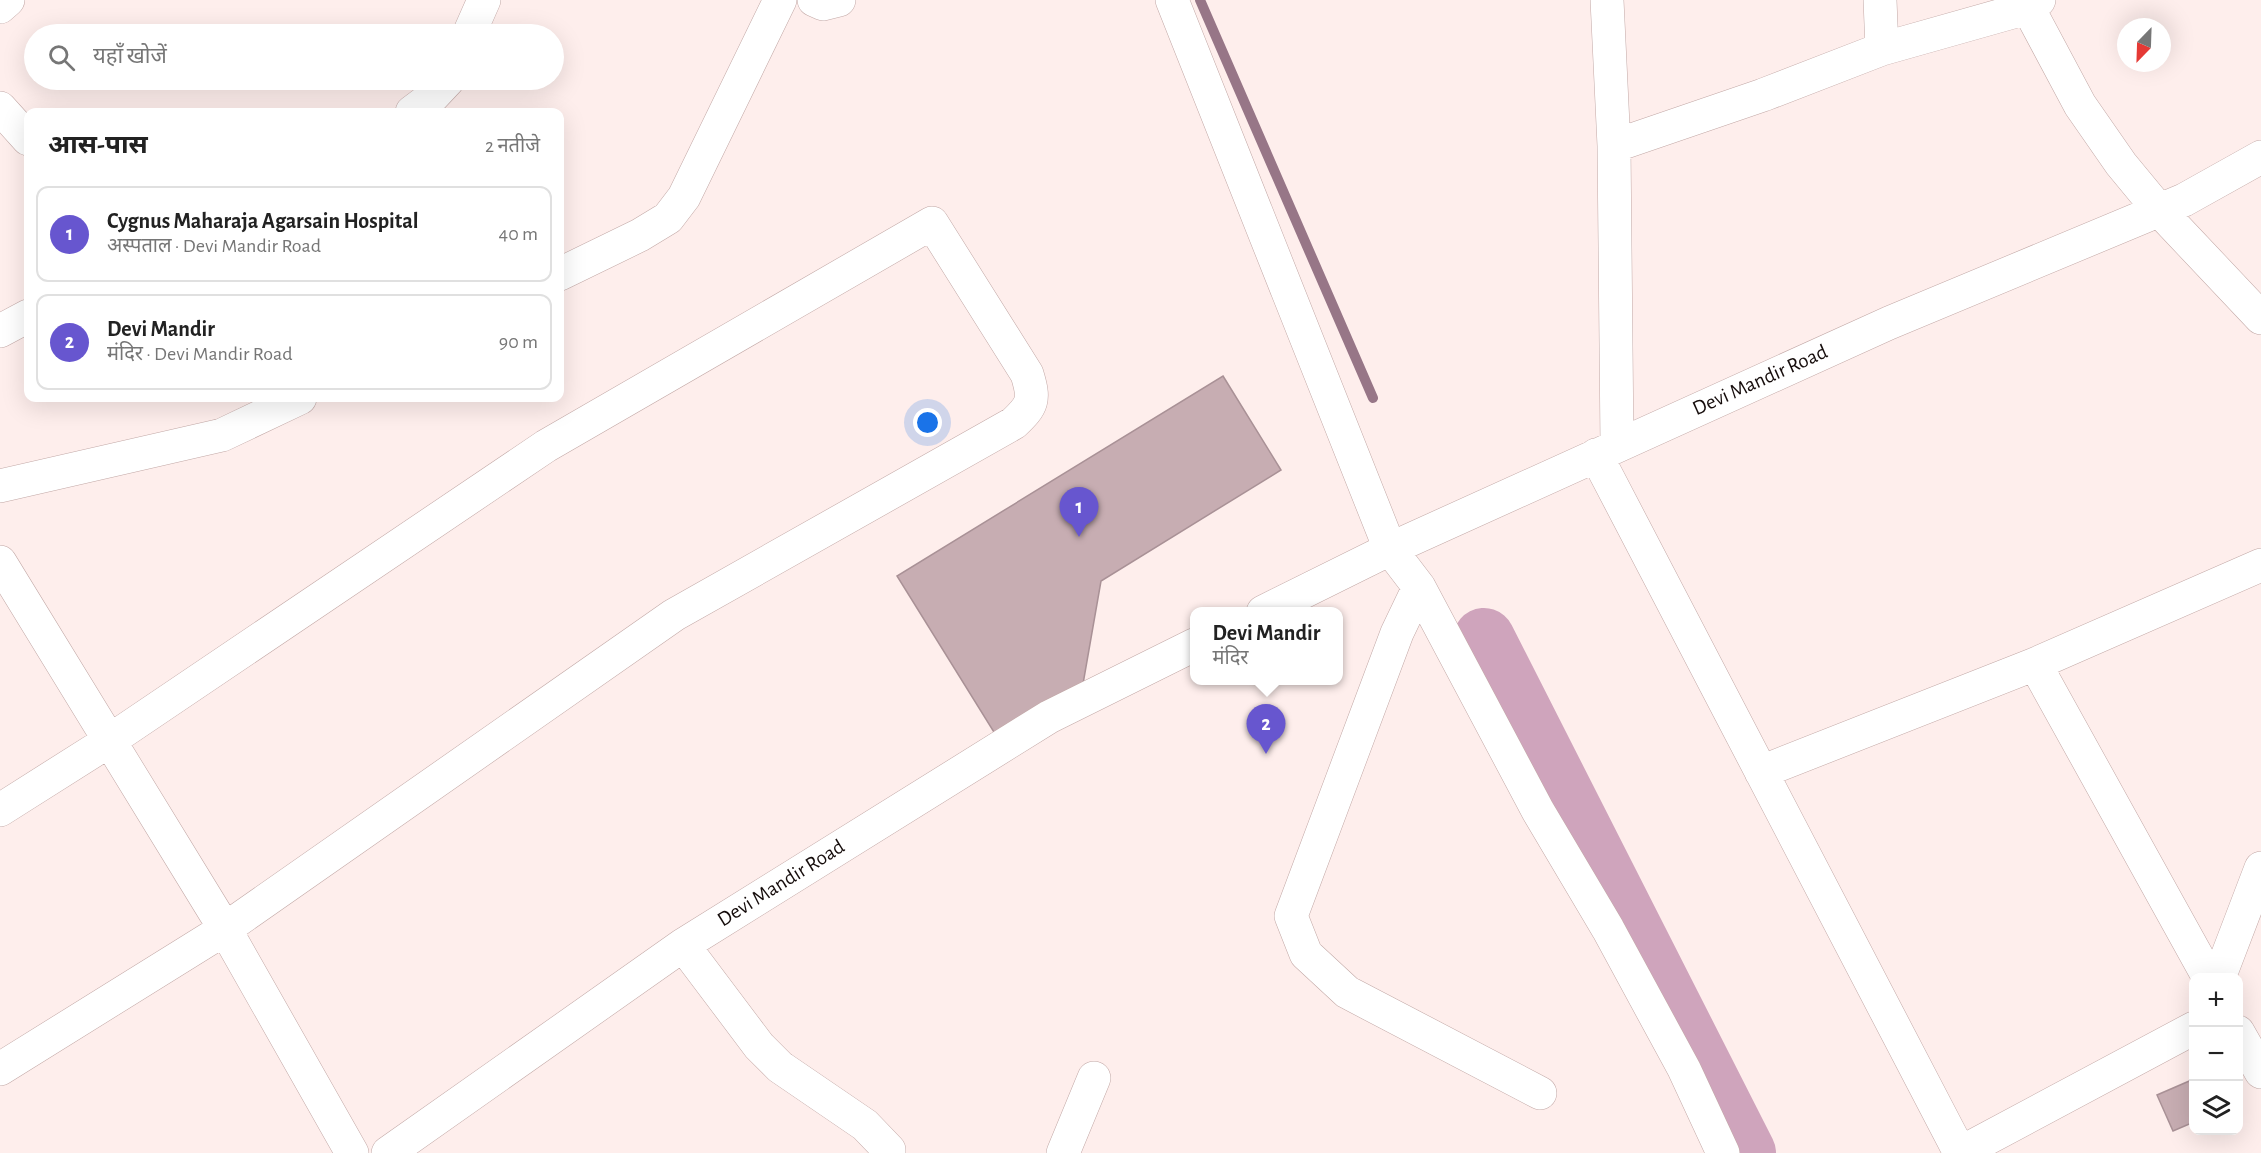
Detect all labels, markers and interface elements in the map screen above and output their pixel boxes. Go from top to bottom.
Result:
north arrow [2117,18,2171,72]
search box [24,24,564,90]
icon: search [45,41,78,74]
text: यहाँ खोजें [93,45,167,67]
text: आस-पास [48,132,148,158]
text: 2 नतीजे [485,136,540,156]
text: Cygnus Maharaja Agarsain Hospital [107,210,419,232]
text: 1 [66,224,73,244]
text: 40 m [499,224,538,244]
text: अस्पताल · Devi Mandir Road [107,236,321,256]
text: Devi Mandir [107,318,215,340]
text: 2 [65,332,74,352]
text: 90 m [499,332,538,352]
street label: Devi Mandir Road [1689,341,1831,419]
text: मंदिर · Devi Mandir Road [107,344,293,364]
your location [913,408,942,437]
pin: 1 [1060,488,1098,537]
popup [1190,607,1343,685]
text: Devi Mandir [1213,622,1320,644]
text: मंदिर [1213,648,1248,668]
pin: 2 [1246,704,1286,754]
street label: Devi Mandir Road [714,836,848,930]
map controls [2189,973,2243,1135]
button: + [2189,973,2243,1027]
button: − [2189,1027,2243,1081]
button: layers [2189,1081,2243,1135]

